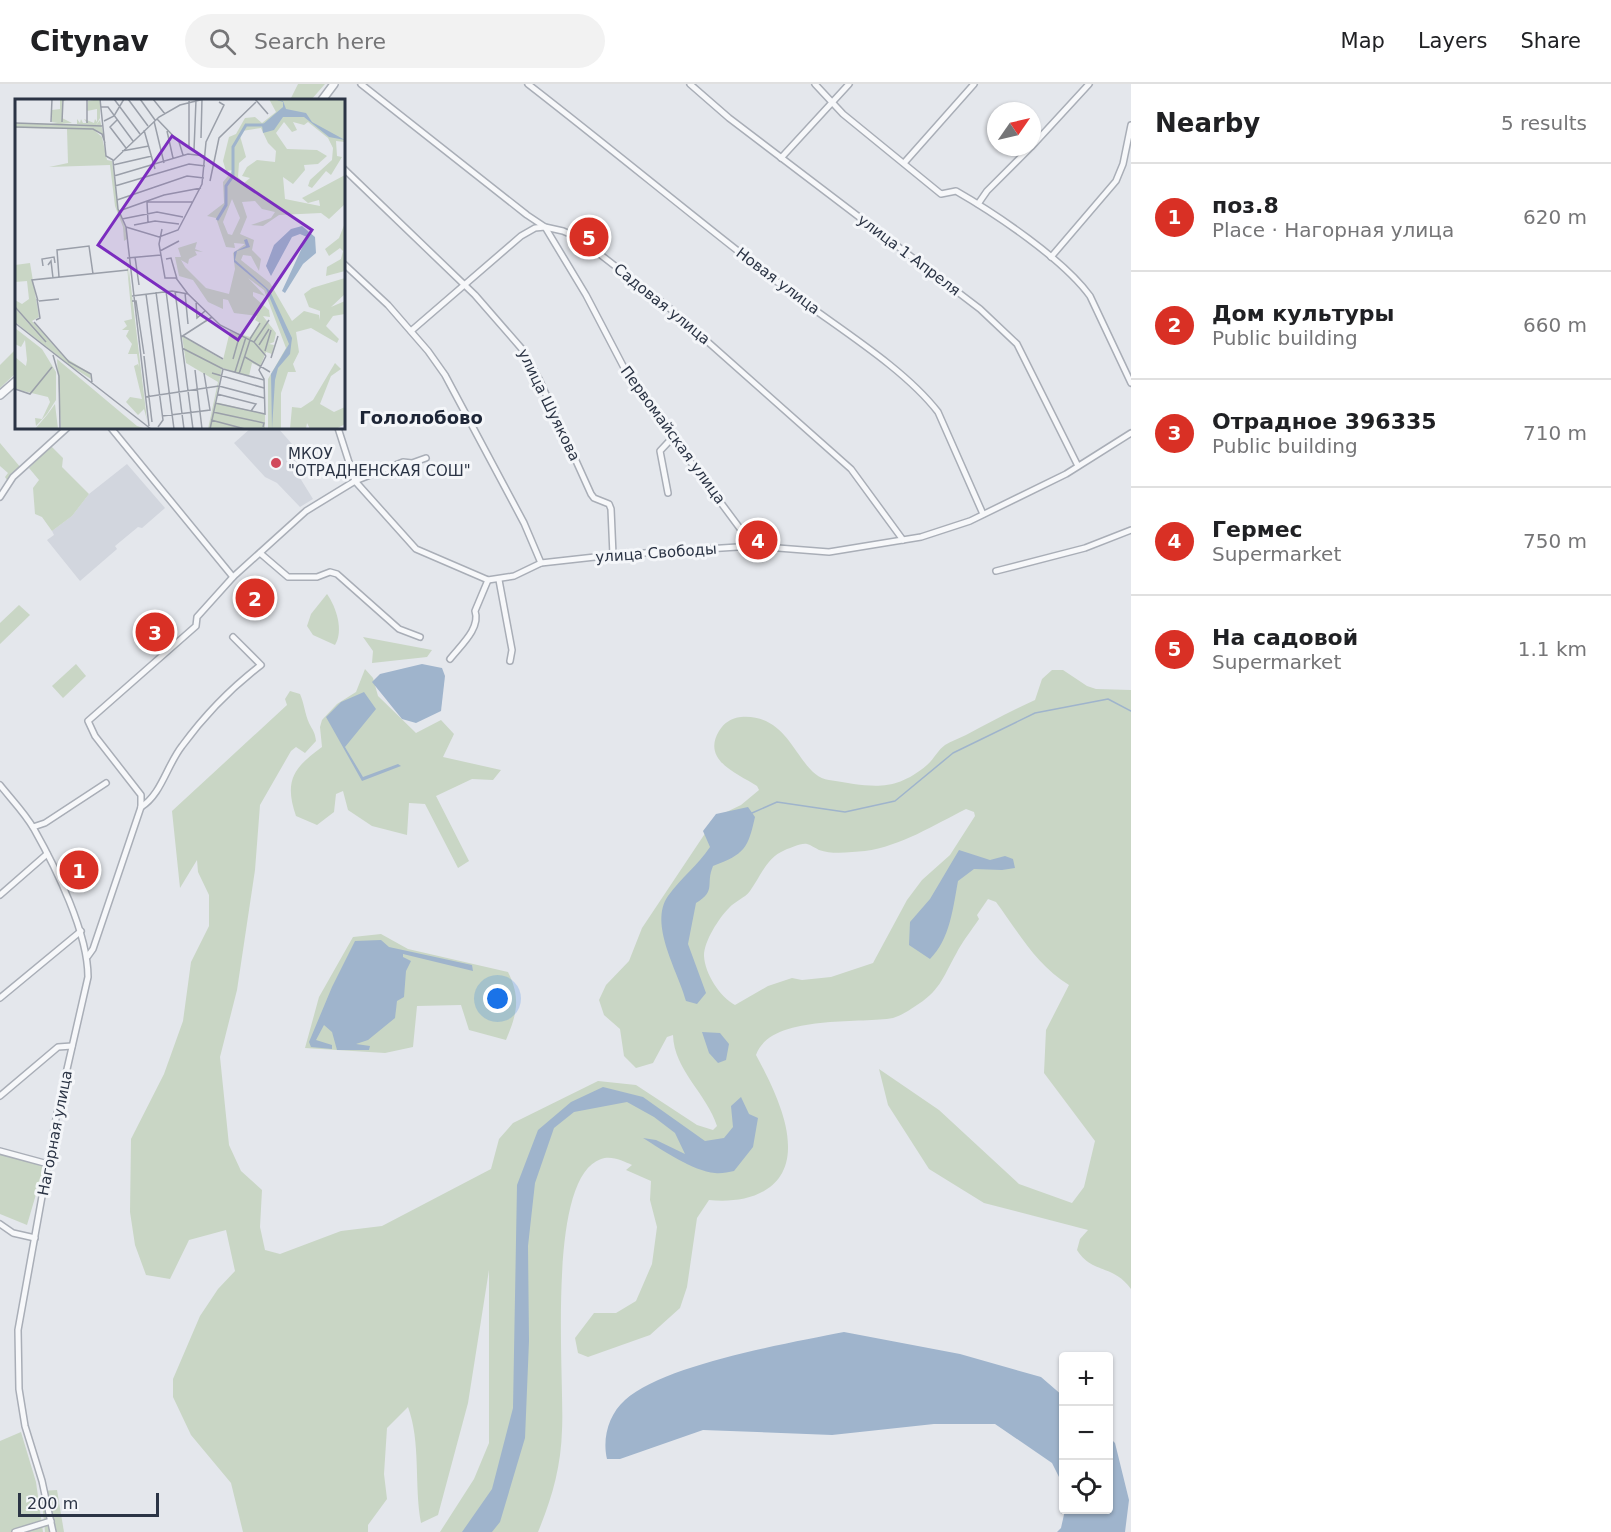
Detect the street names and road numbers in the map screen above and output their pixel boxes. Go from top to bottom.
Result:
street label: улица 1 Апреля [854,210,964,300]
street label: Новая улица [733,244,823,318]
street label: Садовая улица [610,260,714,348]
street label: улица Шуякова [514,346,584,464]
street label: Первомайская улица [617,362,729,508]
street label: улица Свободы [595,540,717,566]
street label: Нагорная улица [34,1069,76,1197]

